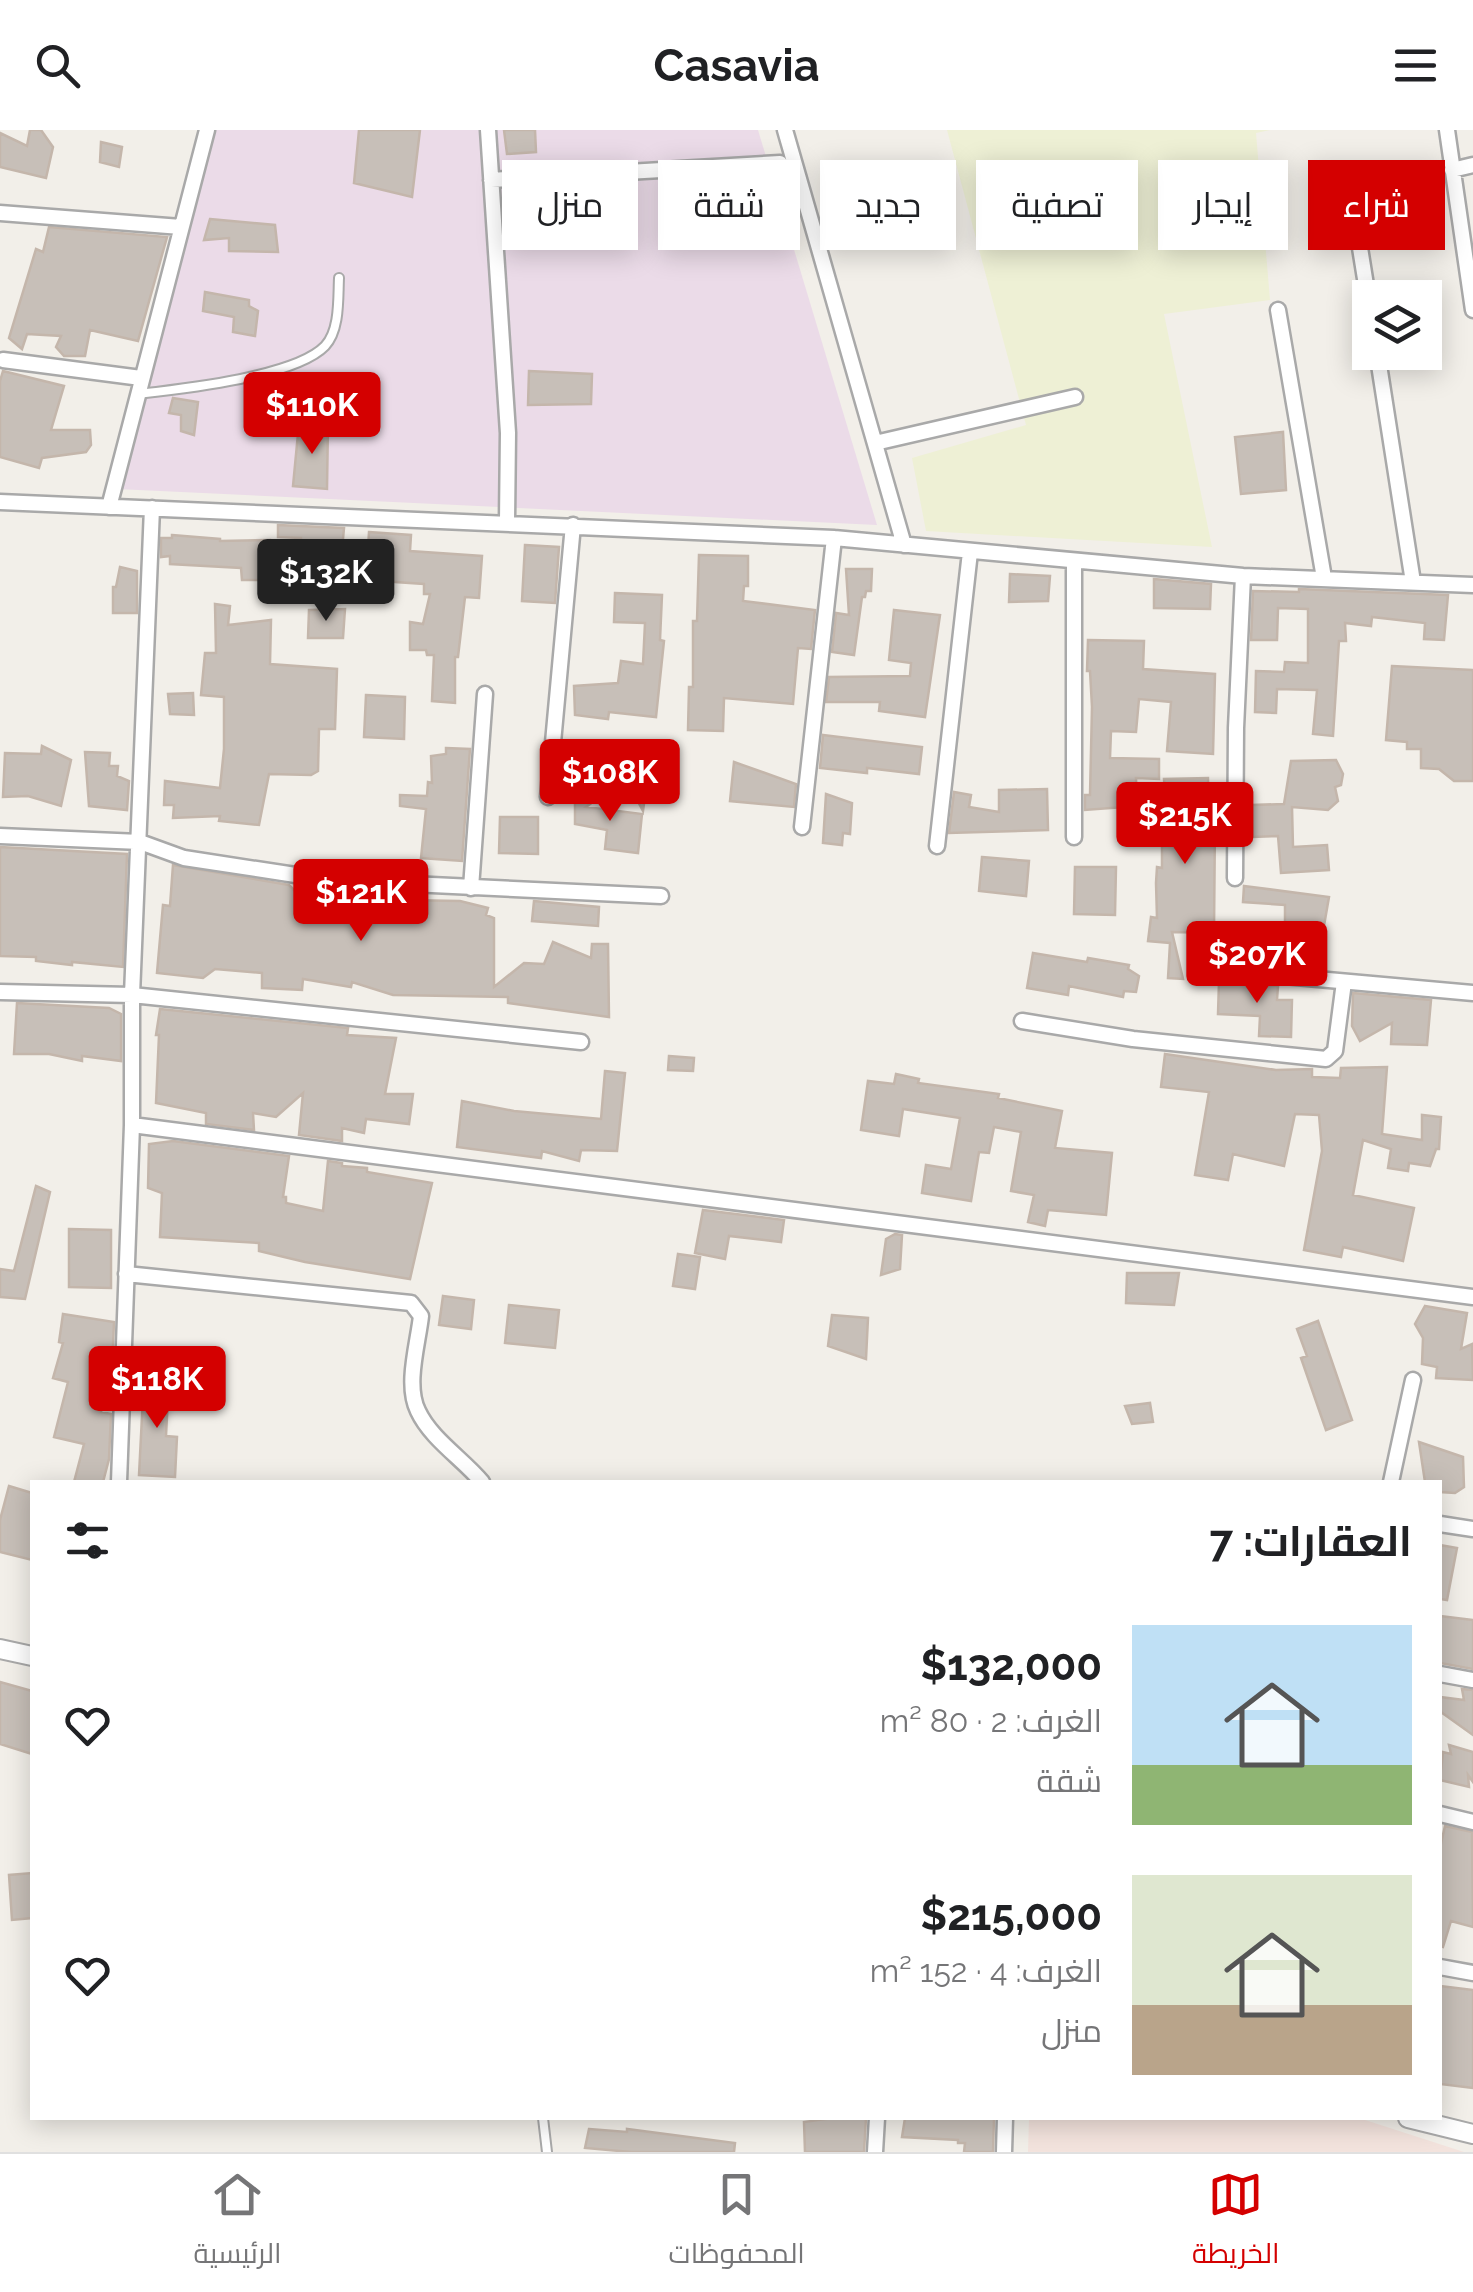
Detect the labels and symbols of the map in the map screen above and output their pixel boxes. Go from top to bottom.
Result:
pin: $110K [242,372,382,457]
pin: $132K [256,539,396,624]
pin: $108K [540,739,680,824]
pin: $215K [1115,782,1255,867]
pin: $121K [291,859,431,944]
pin: $207K [1187,921,1327,1006]
pin: $118K [87,1346,227,1431]

